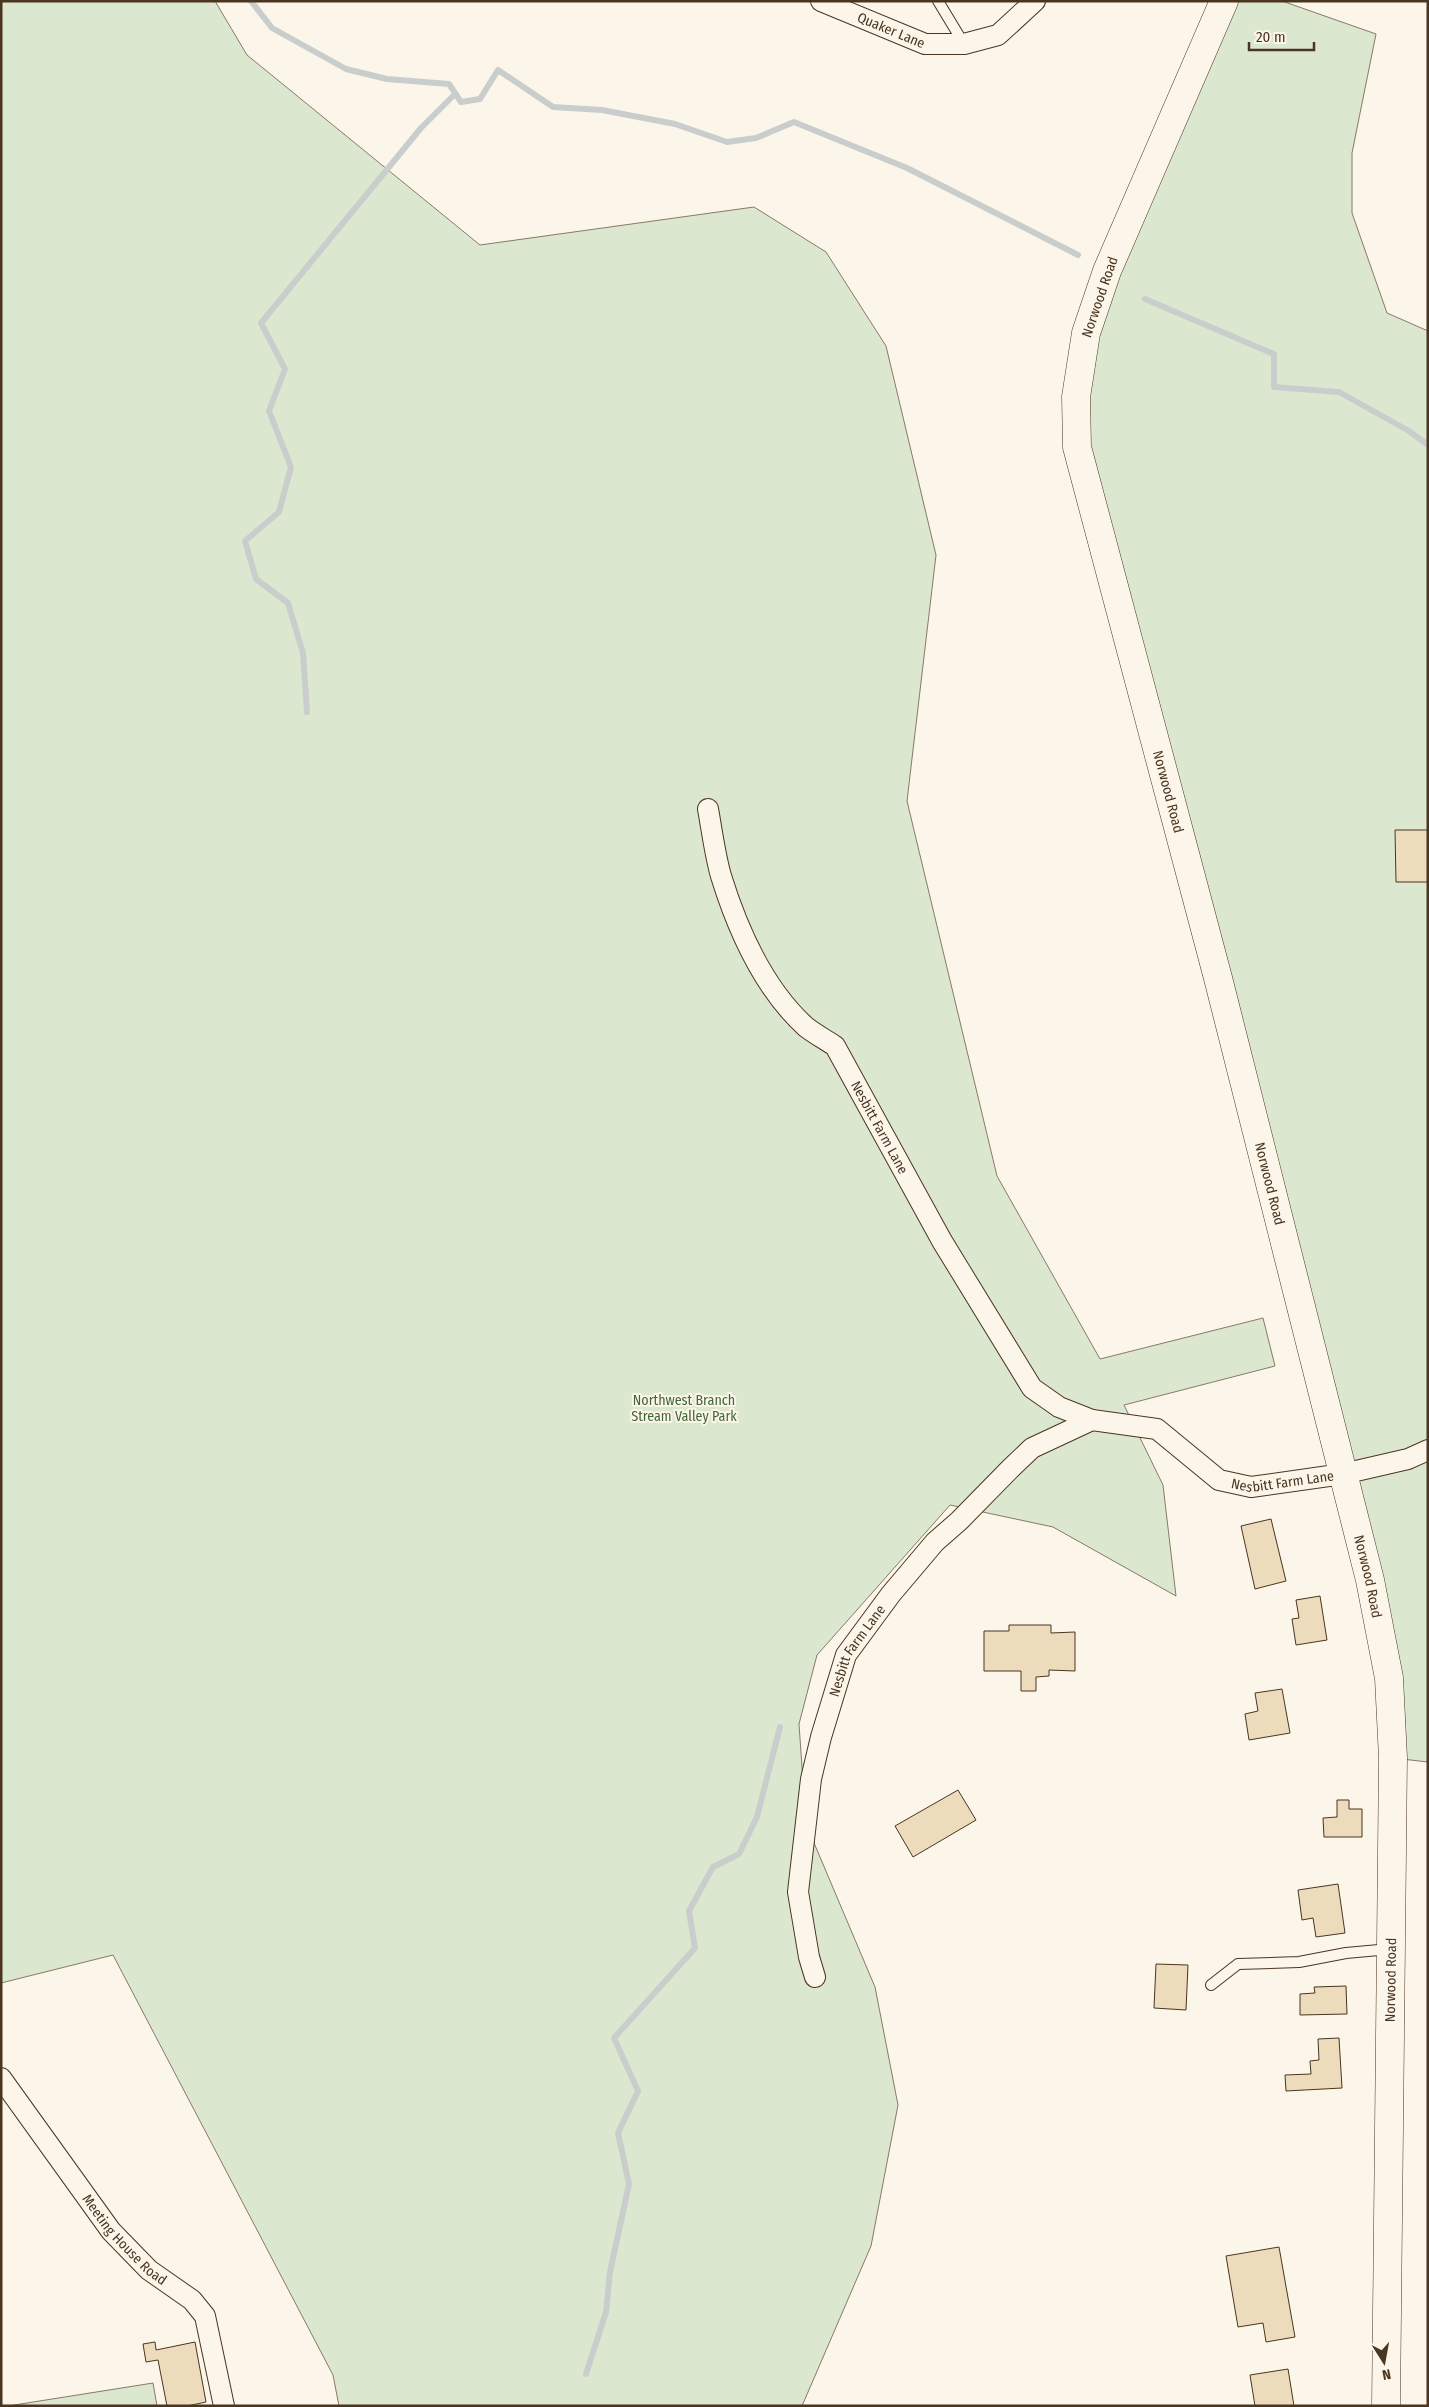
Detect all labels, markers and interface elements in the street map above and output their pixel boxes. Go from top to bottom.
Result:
street label: Quaker Lane [855,8,928,52]
scale bar [1249,20,1314,52]
text: 20 m [1256,28,1286,46]
street label: Norwood Road [1078,254,1122,340]
street label: Norwood Road [1149,749,1188,835]
street label: Nesbitt Farm Lane [847,1078,912,1177]
street label: Norwood Road [1251,1141,1289,1227]
park label: Northwest Branch Stream Valley Park [631,1392,737,1425]
street label: Nesbitt Farm Lane [1230,1467,1335,1496]
street label: Norwood Road [1350,1533,1386,1619]
street label: Nesbitt Farm Lane [825,1601,889,1699]
street label: Norwood Road [1382,1938,1400,2022]
street label: Meeting House Road [79,2191,170,2288]
north arrow [1359,2337,1409,2387]
text: N [1381,2365,1392,2383]

